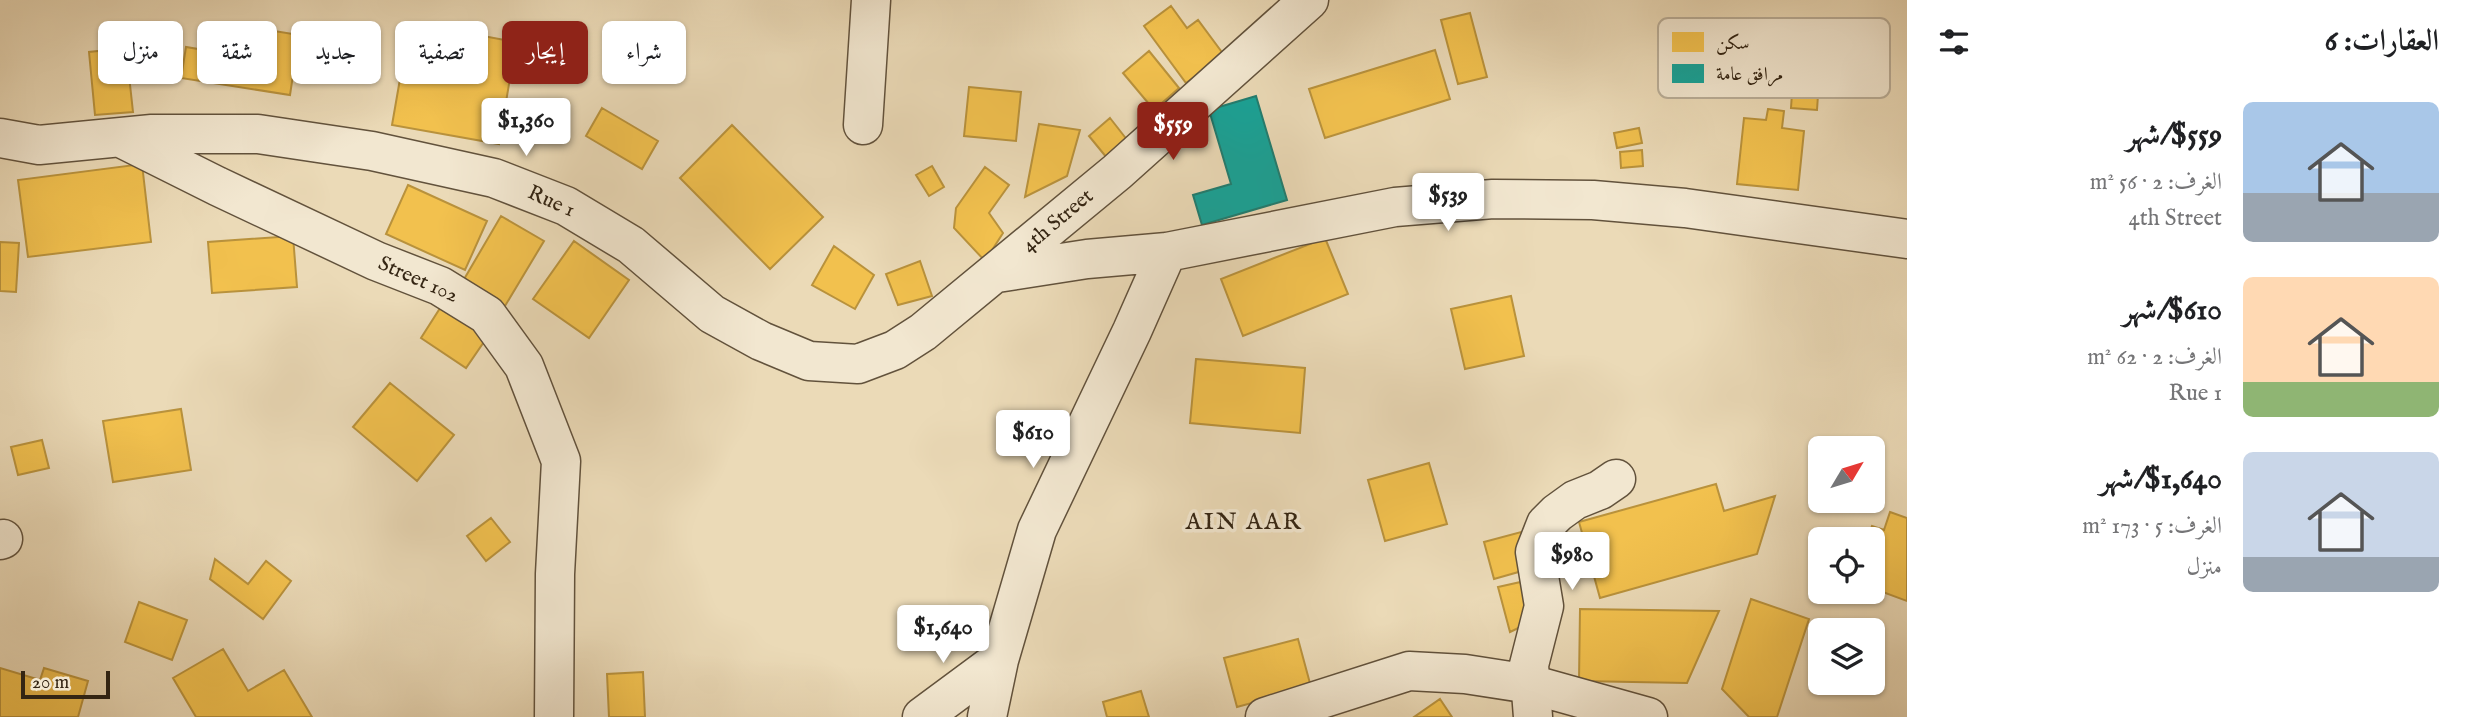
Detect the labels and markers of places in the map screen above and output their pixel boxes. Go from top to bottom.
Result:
pin: $1,360 [469,99,583,158]
pin: $559 [1132,102,1214,162]
pin: $539 [1407,174,1489,233]
pin: $610 [992,410,1074,470]
pin: $980 [1531,532,1613,592]
pin: $1,640 [886,606,1000,665]

